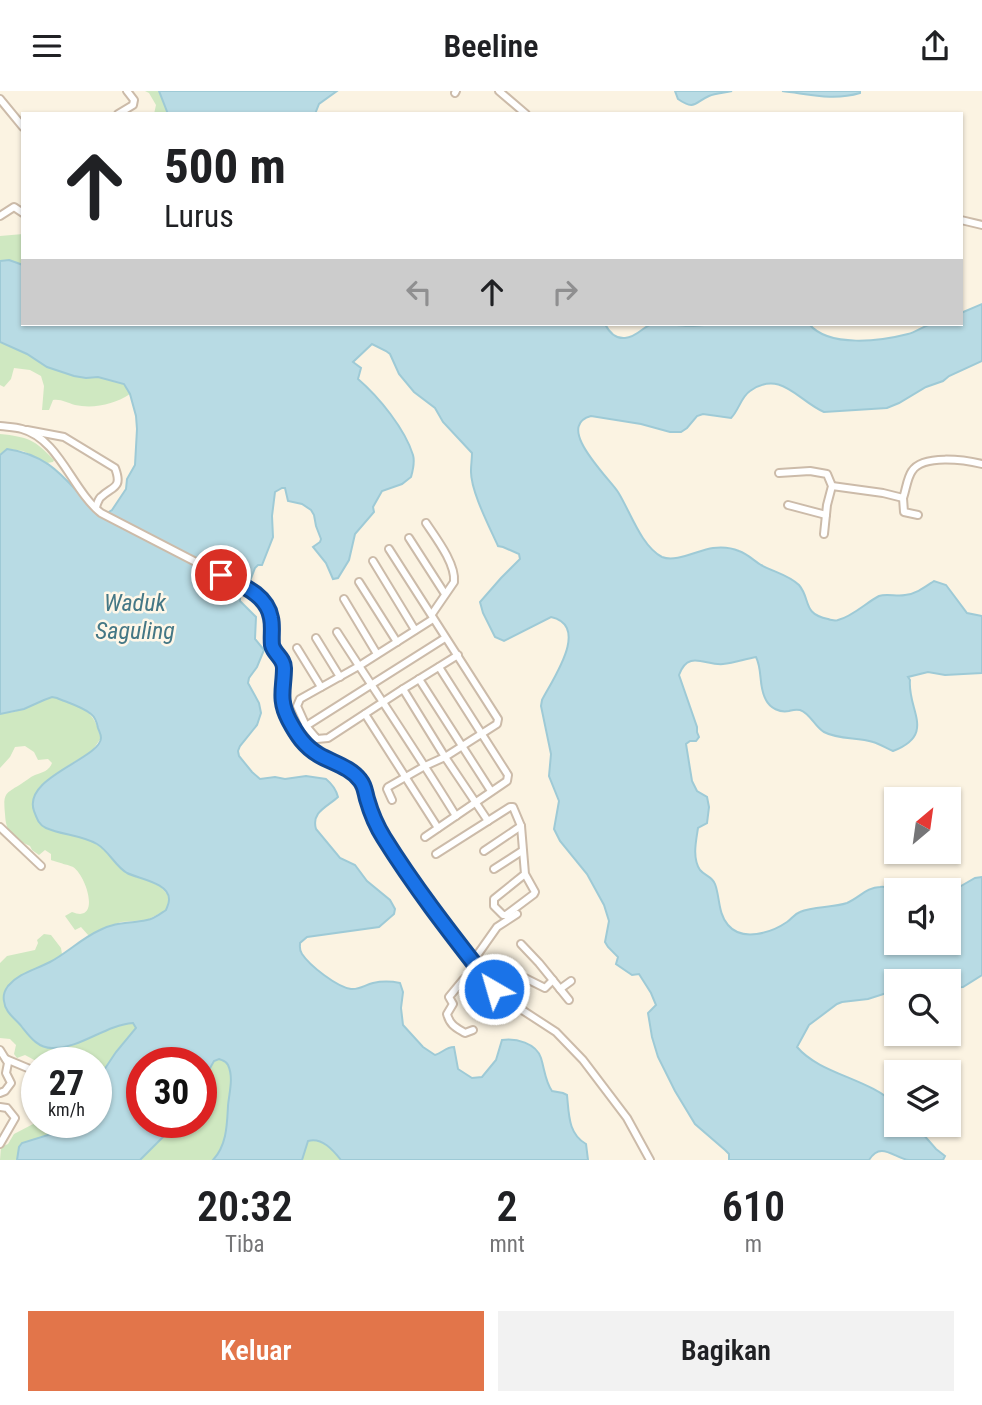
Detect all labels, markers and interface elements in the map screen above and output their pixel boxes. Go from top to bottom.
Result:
icon: menu [28,27,66,65]
text: Beeline [443,27,539,65]
icon: share [916,27,954,65]
text: 500 m [164,138,286,195]
icon: ahead [49,140,140,231]
text: Lurus [164,197,234,235]
icon: left [400,273,438,311]
icon: ahead [473,273,511,311]
icon: right [546,273,584,311]
pin [191,545,251,605]
icon: arrive [202,556,240,594]
water label: Waduk Saguling [95,589,175,645]
north arrow [884,787,961,865]
map controls [884,787,961,1137]
button: sound [884,878,961,955]
position arrow [457,952,531,1026]
button: search [884,969,961,1046]
speed limit sign: 30 [126,1047,217,1138]
button: layers [884,1060,961,1137]
text: 27 [49,1063,84,1104]
text: km/h [48,1099,85,1120]
text: 20:32 [197,1182,293,1231]
text: 2 [497,1182,518,1231]
text: 610 [722,1182,785,1231]
text: Tiba [225,1231,265,1258]
text: mnt [489,1231,525,1258]
text: m [745,1231,762,1258]
button: Keluar [28,1311,484,1391]
button: Bagikan [498,1311,954,1391]

